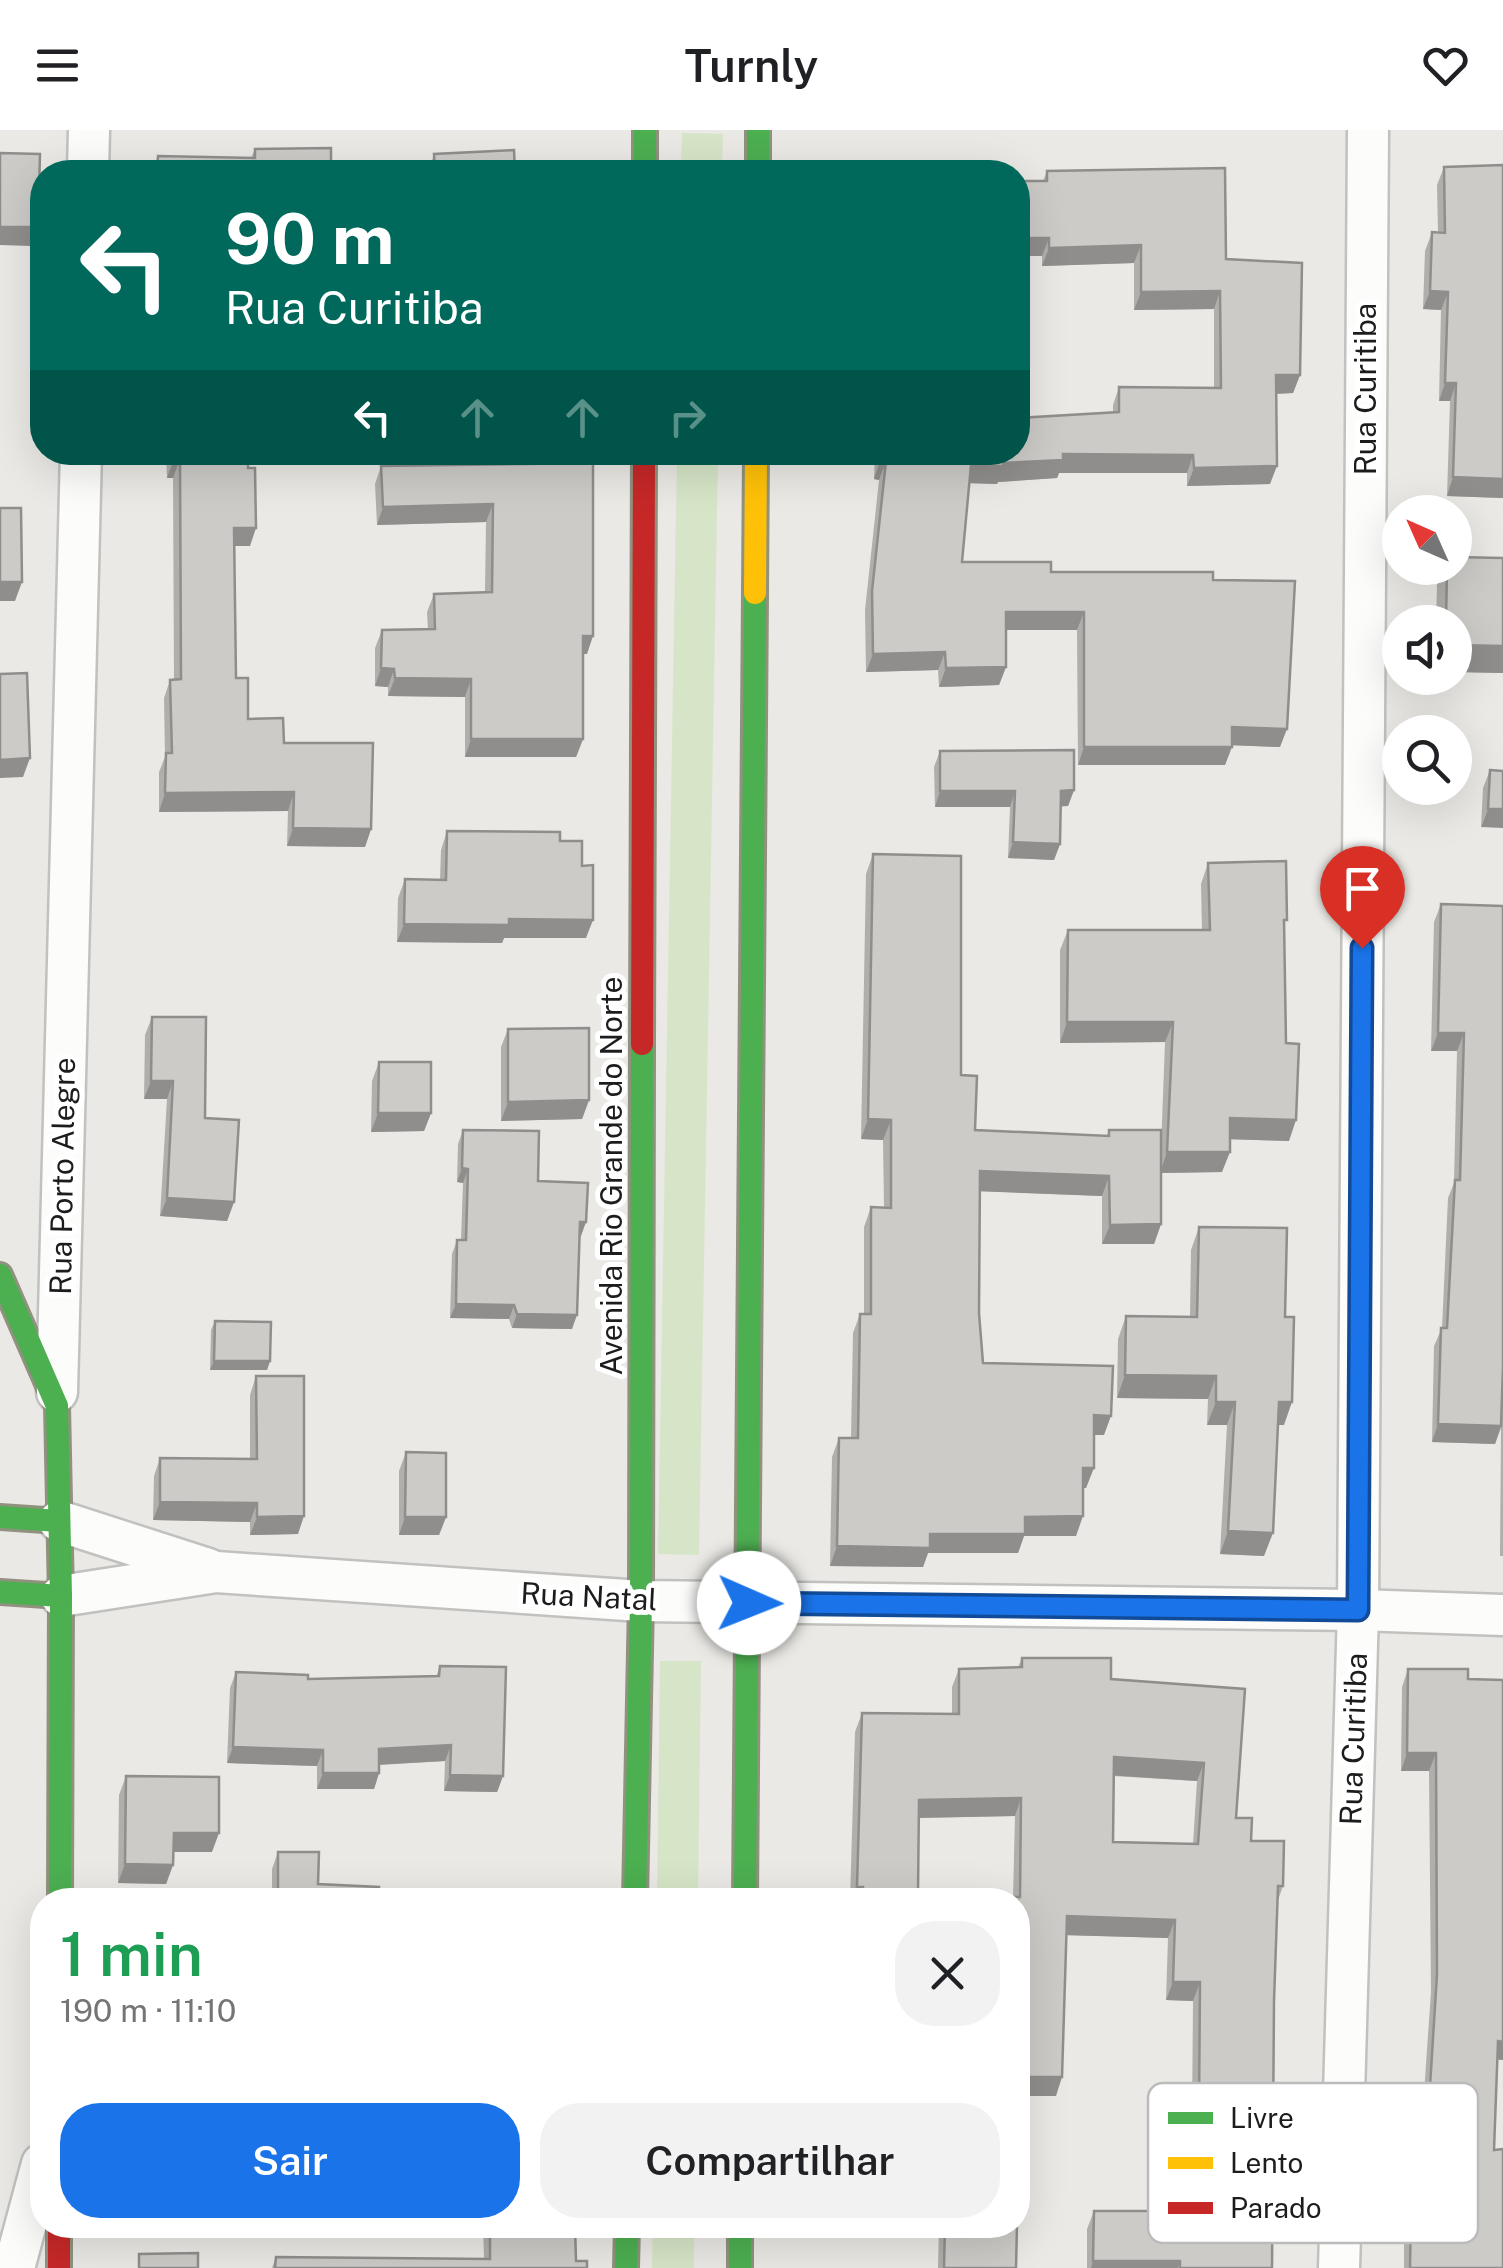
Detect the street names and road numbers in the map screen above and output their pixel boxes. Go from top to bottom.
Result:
street label: Rua Curitiba [1347,303,1383,475]
street label: Avenida Rio Grande do Norte [593,977,629,1375]
street label: Rua Porto Alegre [42,1057,82,1295]
street label: Rua Natal [520,1574,658,1618]
street label: Rua Curitiba [1332,1652,1374,1826]

